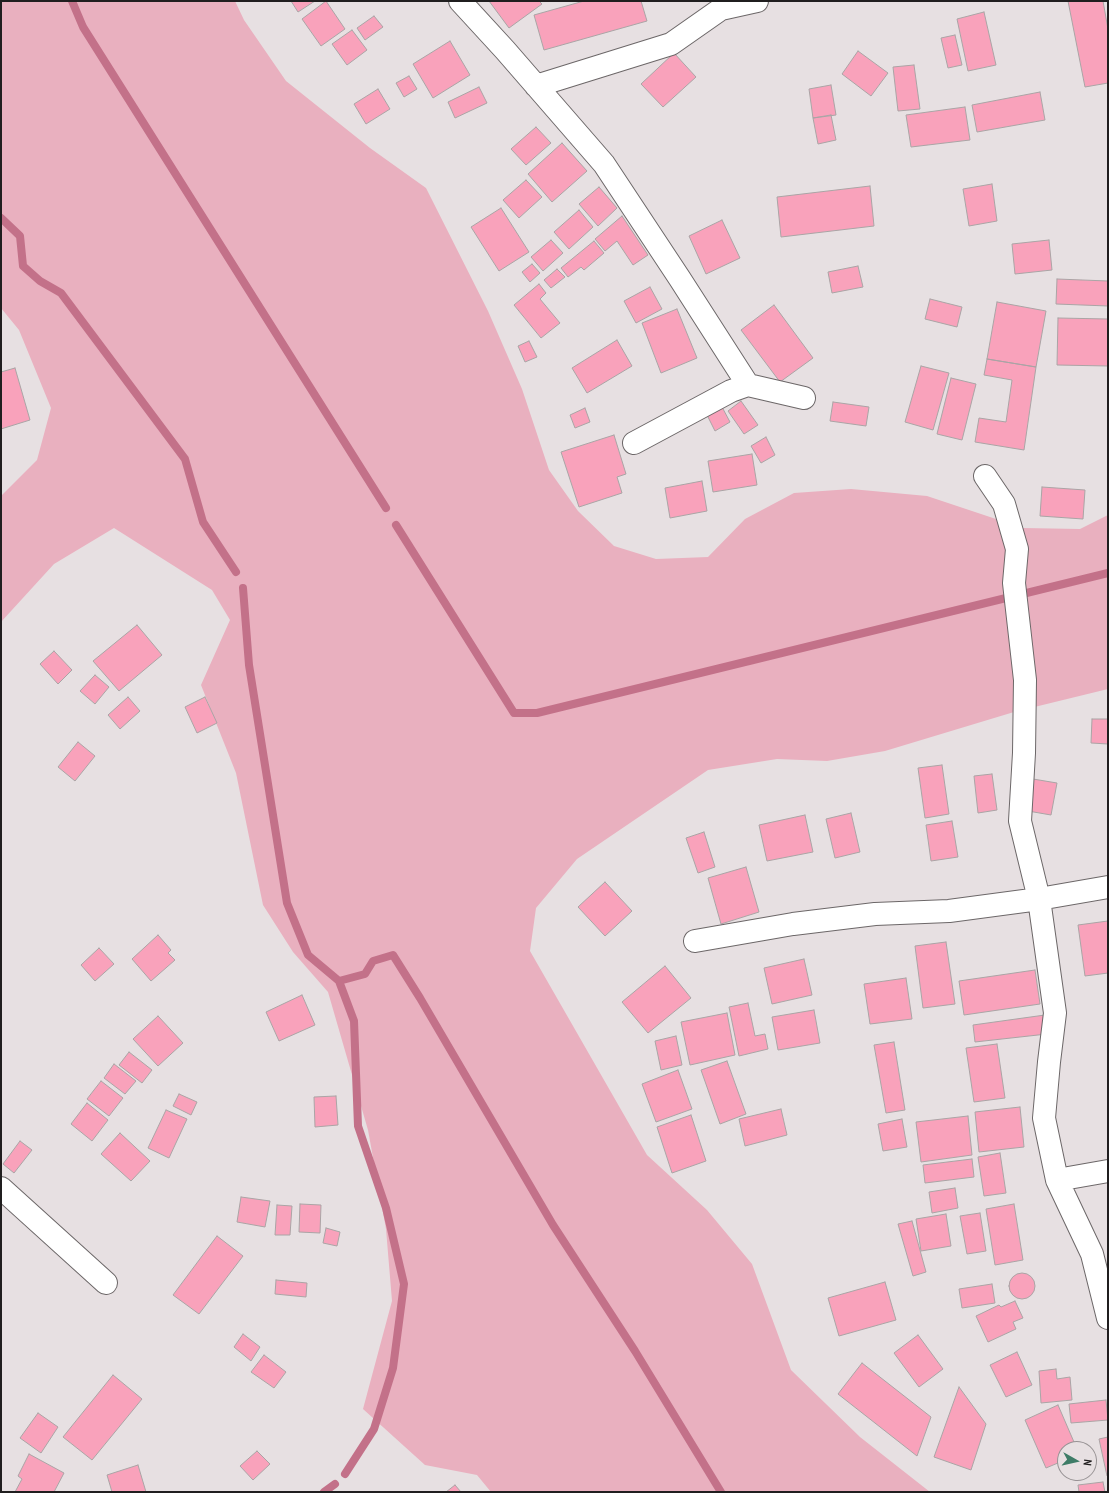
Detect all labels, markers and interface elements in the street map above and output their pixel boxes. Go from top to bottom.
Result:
north arrow [1057,1441,1097,1481]
text: N [1081,1459,1095,1466]

